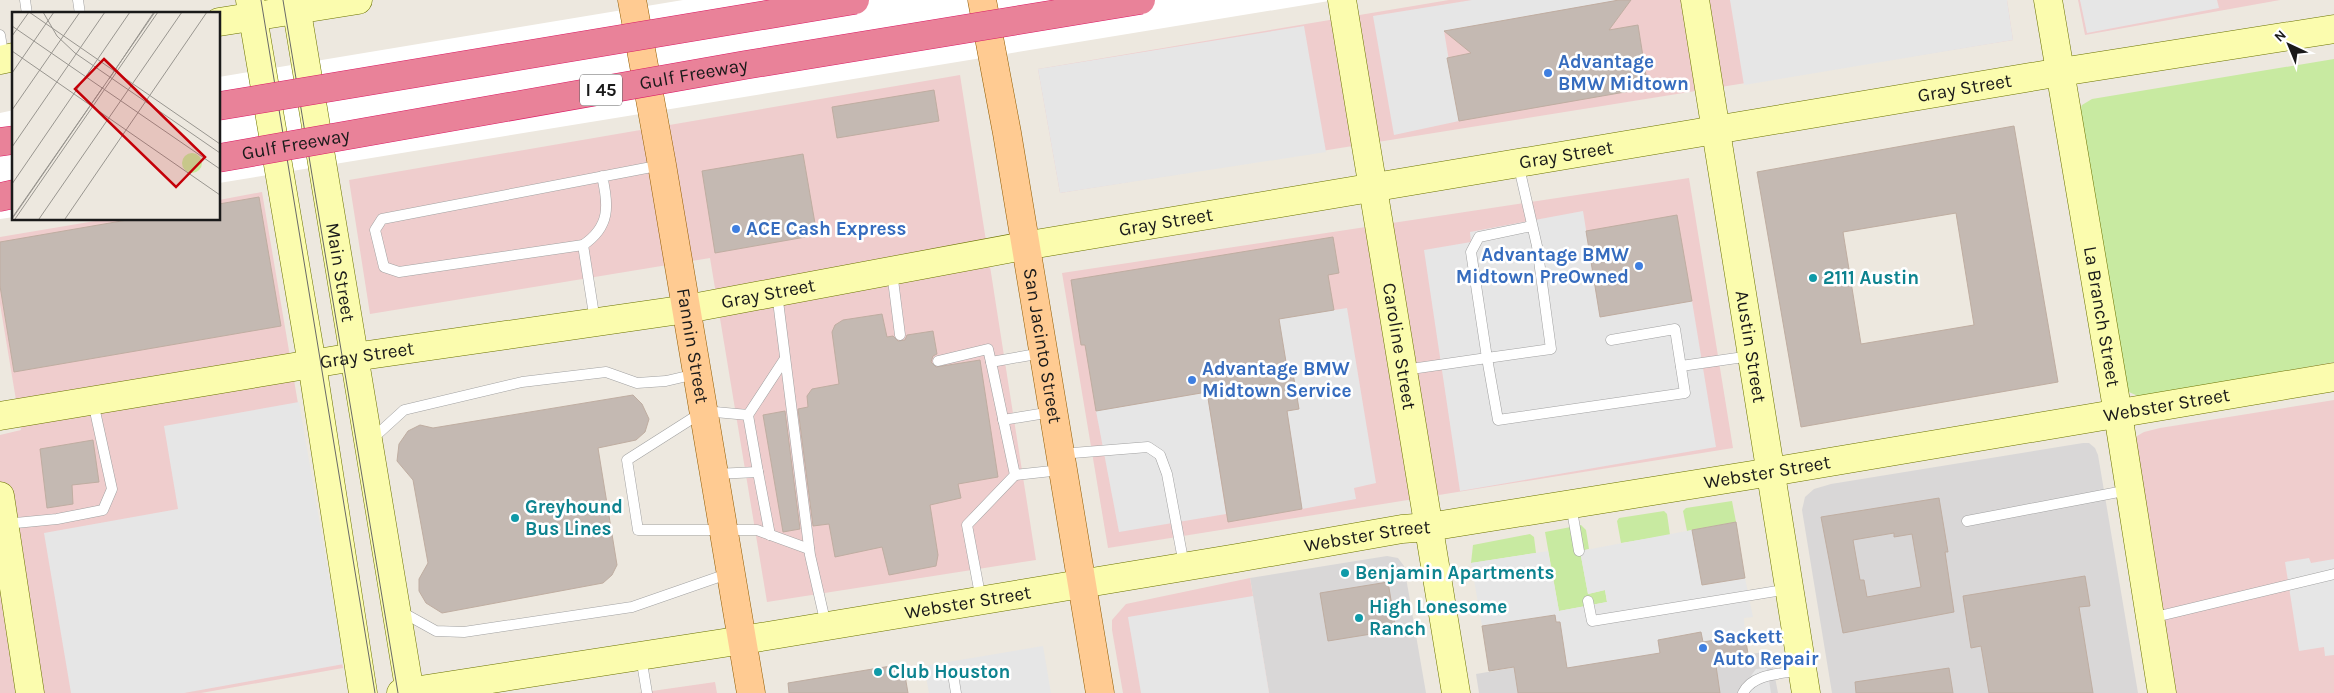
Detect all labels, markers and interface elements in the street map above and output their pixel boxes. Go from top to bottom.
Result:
inset map [12,12,220,220]
north arrow [2264,20,2314,70]
text: N [2271,26,2290,46]
place label: Advantage BMW Midtown [1558,51,1689,95]
street label: Gulf Freeway [638,54,750,94]
marker: Advantage BMW Midtown [1542,67,1554,79]
street label: Gray Street [1916,69,2013,107]
road number: I 45 [580,74,622,106]
street label: Gulf Freeway [240,124,352,165]
street label: Gray Street [1517,136,1615,174]
street label: Gray Street [1117,203,1215,241]
place label: ACE Cash Express [746,218,907,240]
street label: Main Street [321,221,359,324]
marker: ACE Cash Express [730,223,742,235]
place label: Advantage BMW Midtown PreOwned [1456,244,1629,288]
street label: La Branch Street [2079,244,2124,389]
marker: Advantage BMW Midtown PreOwned [1633,260,1645,272]
street label: San Jacinto Street [1019,266,1066,425]
place label: 2111 Austin [1823,267,1919,289]
marker: 2111 Austin [1807,272,1819,284]
street label: Gray Street [719,274,817,313]
street label: Caroline Street [1378,281,1420,411]
street label: Fannin Street [672,286,713,405]
street label: Austin Street [1731,289,1770,404]
street label: Gray Street [318,337,416,374]
place label: Advantage BMW Midtown Service [1202,358,1352,402]
marker: Advantage BMW Midtown Service [1186,374,1198,386]
street label: Webster Street [2102,384,2231,427]
street label: Webster Street [1702,451,1832,494]
place label: Greyhound Bus Lines [525,496,623,540]
marker: Greyhound Bus Lines [509,512,521,524]
street label: Webster Street [1302,516,1431,557]
place label: Benjamin Apartments [1355,562,1555,584]
marker: Benjamin Apartments [1339,567,1351,579]
street label: Webster Street [903,581,1033,624]
place label: High Lonesome Ranch [1369,596,1507,640]
marker: High Lonesome Ranch [1353,612,1365,624]
place label: Sackett Auto Repair [1713,626,1819,670]
marker: Sackett Auto Repair [1697,642,1709,654]
place label: Club Houston [888,661,1010,683]
marker: Club Houston [872,666,884,678]

